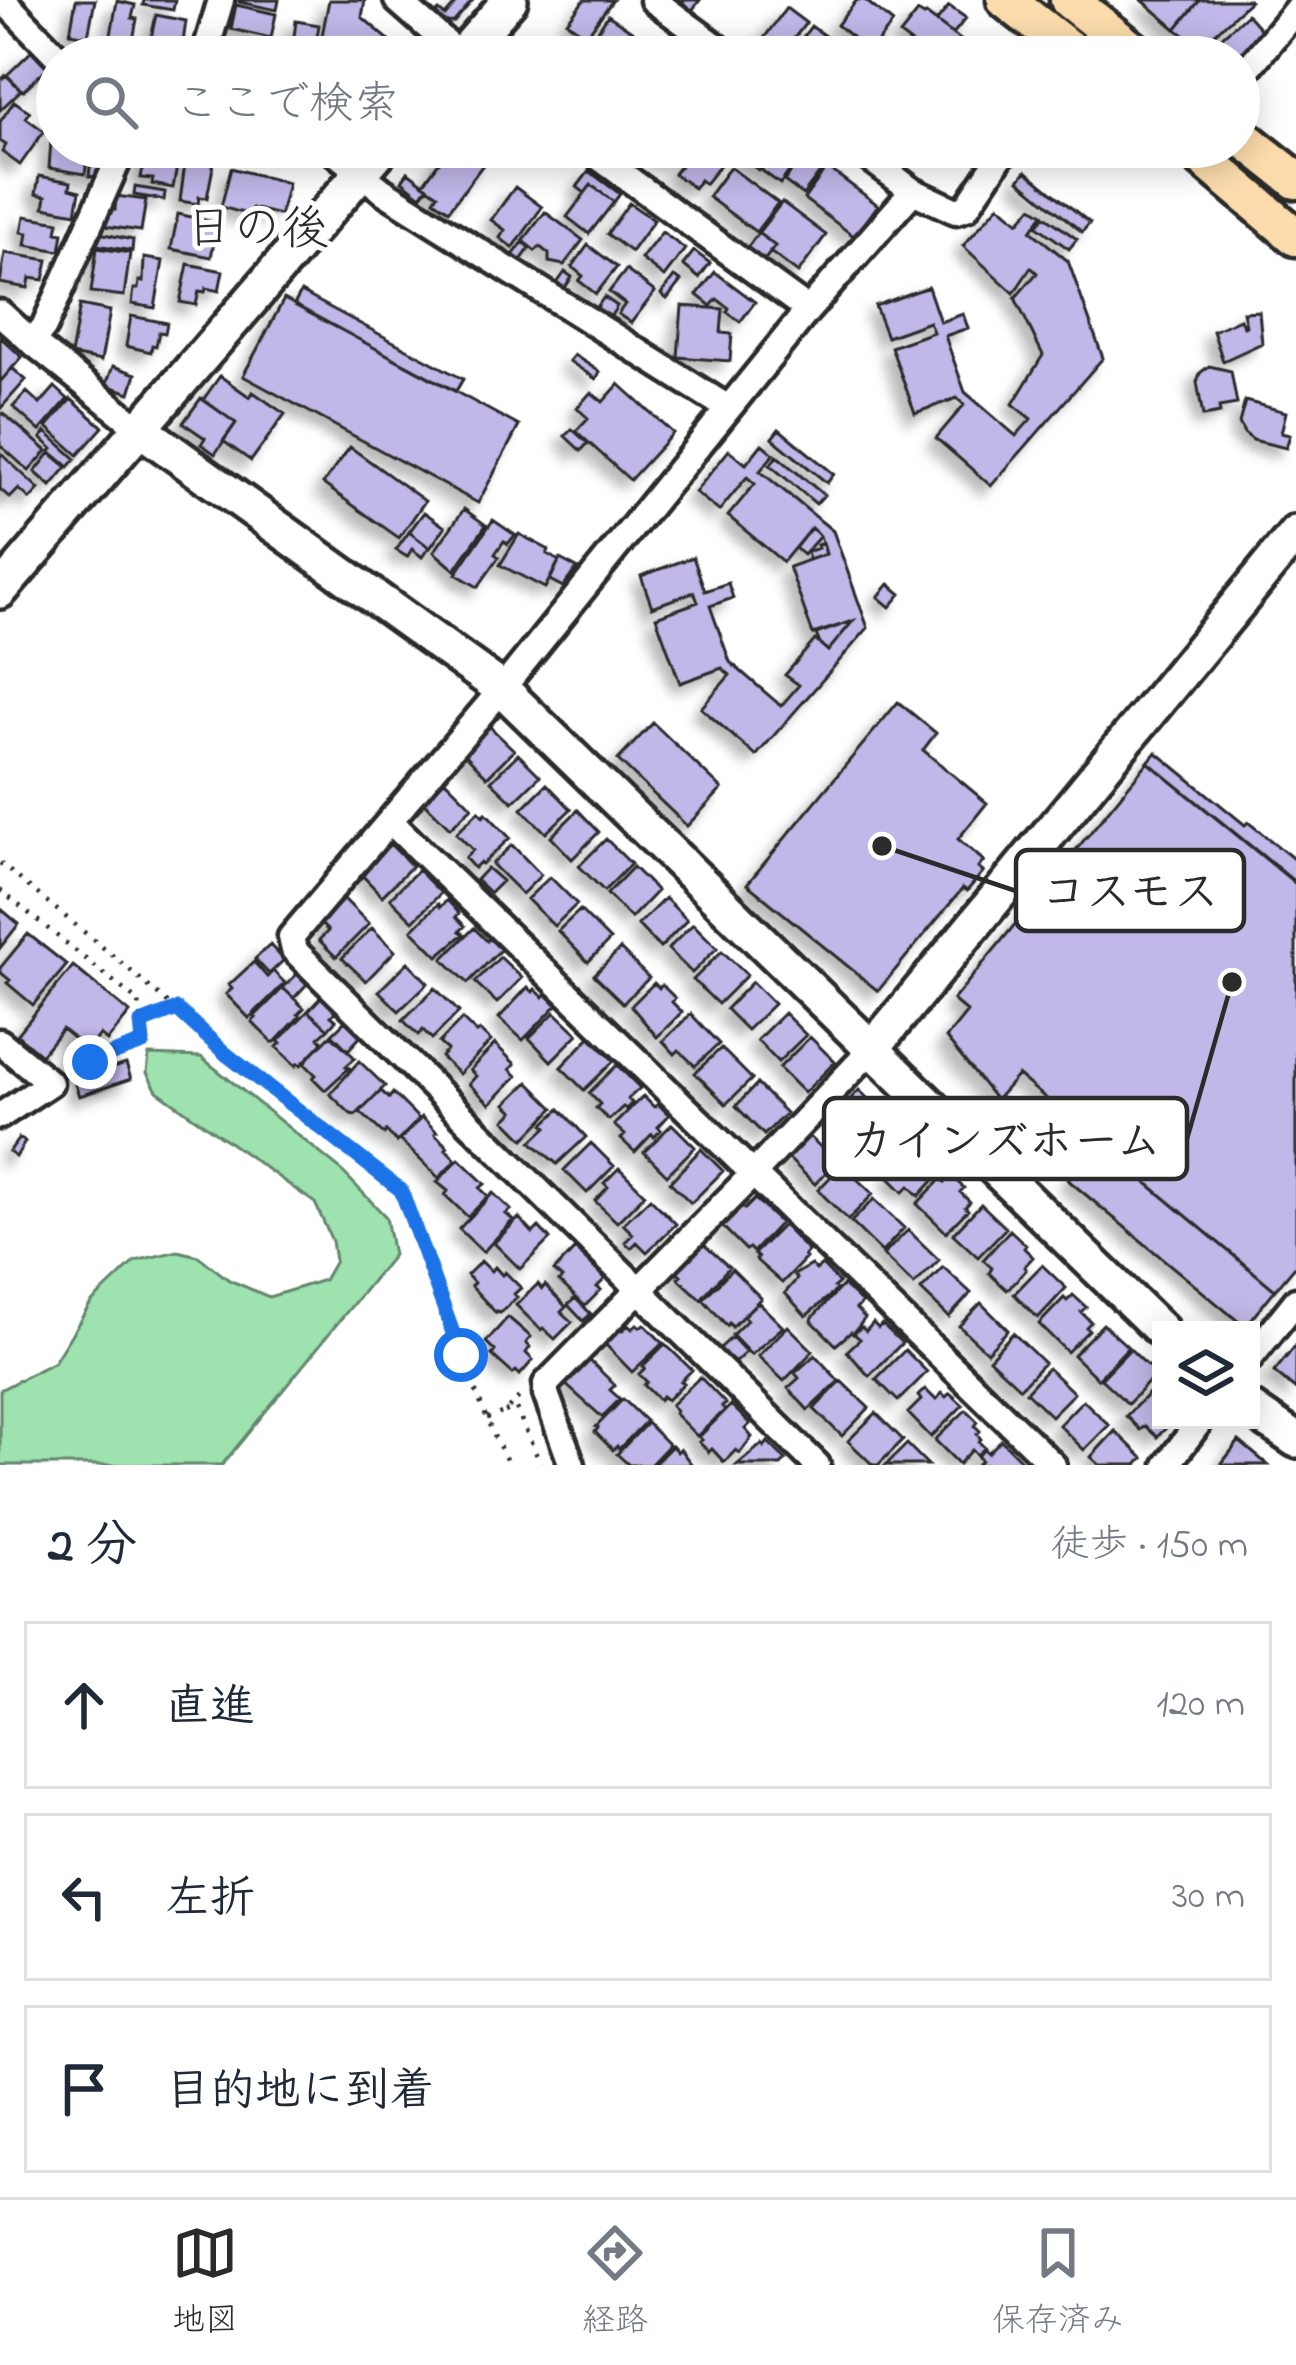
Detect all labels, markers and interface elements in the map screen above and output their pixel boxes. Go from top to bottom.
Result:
search box [36,36,1260,168]
icon: search [78,69,144,135]
text: ここで検索 [174,73,399,139]
district label: 日の後 [185,196,329,266]
callout: コスモス [1016,850,1244,931]
text: コスモス [1041,862,1219,928]
route end [63,1035,117,1089]
callout: カインズホーム [824,1098,1187,1179]
text: カインズホーム [848,1111,1162,1177]
map controls [1152,1321,1260,1429]
button: layers [1152,1321,1260,1429]
route start [434,1328,488,1382]
text: 2 分 [48,1510,137,1585]
text: 徒歩 · 150 m [1051,1518,1248,1575]
icon: ahead [51,1672,117,1738]
text: 直進 [165,1676,255,1742]
text: 120 m [1156,1677,1245,1734]
icon: left [51,1864,117,1930]
text: 左折 [165,1868,255,1934]
text: 30 m [1172,1869,1245,1926]
icon: arrive [51,2056,117,2122]
text: 目的地に到着 [165,2060,435,2126]
tab: 地図 [172,2220,238,2346]
tab: 経路 [582,2220,648,2346]
tab: 保存済み [992,2220,1124,2346]

